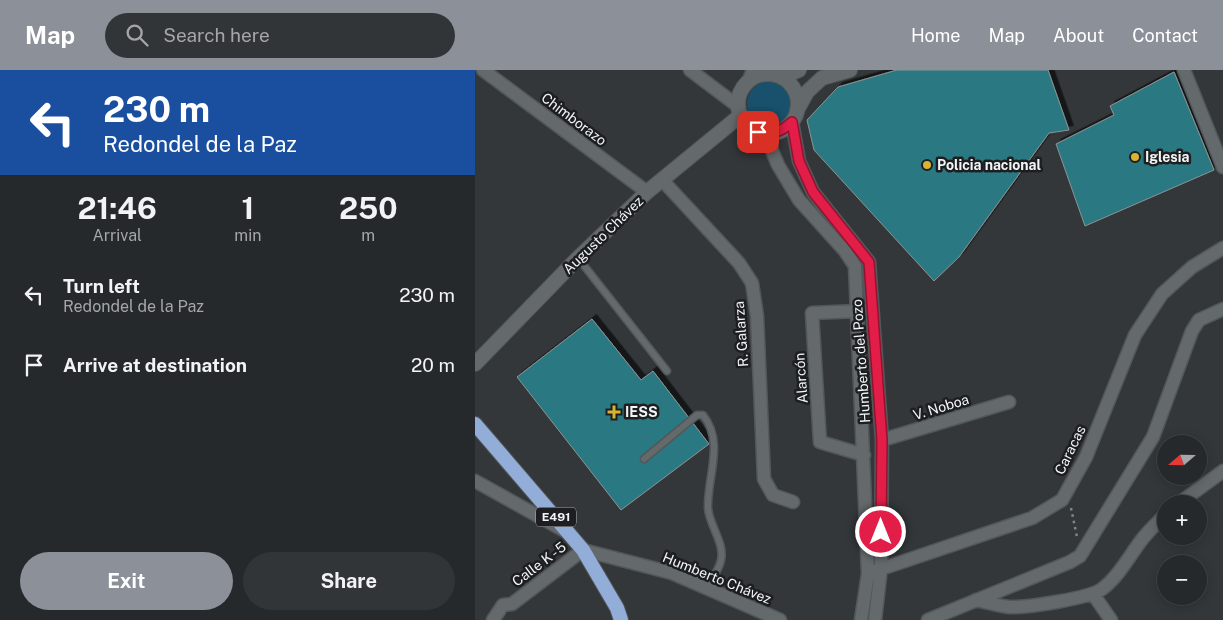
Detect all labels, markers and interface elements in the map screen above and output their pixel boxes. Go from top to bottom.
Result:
search box [105,13,455,58]
text: Map [25,21,75,49]
icon: search [123,21,151,49]
text: Search here [163,24,270,46]
text: Home [911,25,961,46]
text: Map [989,25,1025,46]
text: About [1053,25,1104,46]
text: Contact [1132,25,1198,46]
text: 230 m [103,89,210,130]
street label: Chimborazo [538,89,610,149]
icon: left [20,90,85,155]
pin [737,111,779,153]
icon: arrive [744,118,772,146]
text: Redondel de la Paz [103,131,297,157]
place label: Iglesia [1145,149,1189,165]
marker: Iglesia [1129,151,1141,163]
place label: Policia nacional [937,157,1041,173]
marker: Policia nacional [921,159,933,171]
text: 21:46 [77,190,157,226]
text: 1 [241,190,254,226]
text: 250 [339,190,398,226]
street label: Augusto Chávez [560,193,646,277]
text: Arrival [92,226,142,245]
text: min [234,226,261,245]
text: m [361,226,375,245]
text: Turn left [63,275,140,297]
icon: left [20,281,48,309]
text: 230 m [399,284,455,306]
text: Redondel de la Paz [63,297,204,316]
street label: Humberto del Pozo [849,299,873,423]
street label: R. Galarza [731,301,751,367]
icon: arrive [20,351,48,379]
street label: Alarcón [791,352,811,404]
text: Arrive at destination [63,354,247,376]
text: 20 m [411,354,455,376]
street label: V. Noboa [911,391,971,423]
place label: IESS [625,404,658,420]
marker: IESS [607,405,621,419]
street label: Caracas [1051,423,1089,477]
north arrow [1157,435,1207,485]
map controls [1157,435,1207,605]
button: + [1157,495,1207,545]
position arrow [854,505,906,557]
road number: E491 [536,508,576,527]
street label: Calle K - 5 [509,539,569,589]
street label: Humberto Chávez [660,549,774,607]
button: Exit [20,552,233,610]
button: Share [243,552,455,610]
button: − [1157,555,1207,605]

